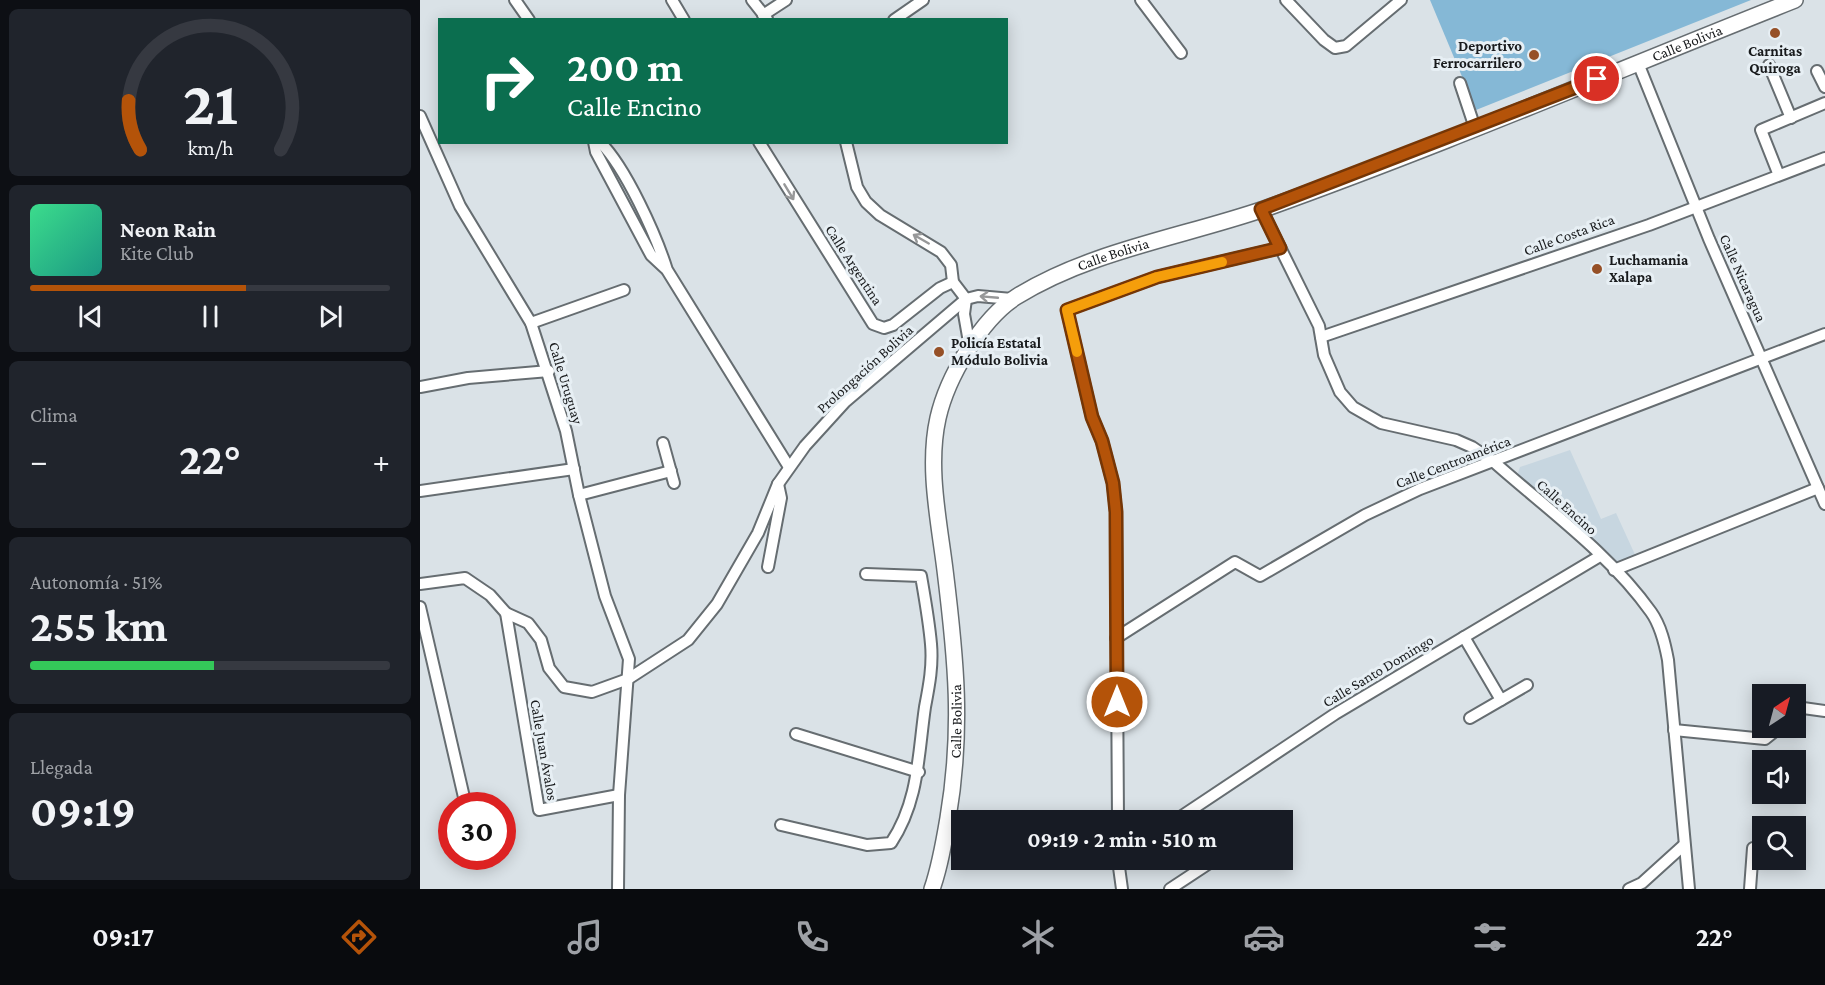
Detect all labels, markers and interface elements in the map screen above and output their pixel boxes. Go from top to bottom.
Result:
street label: Calle Bolivia [1650,22,1725,65]
marker: Carnitas Quiroga [1768,26,1782,40]
place label: Deportivo Ferrocarrilero [1433,38,1522,71]
icon: right [468,42,546,120]
text: 200 m [567,43,683,90]
place label: Carnitas Quiroga [1748,43,1802,76]
marker: Deportivo Ferrocarrilero [1527,48,1541,62]
pin [1571,53,1622,104]
icon: arrive [1580,62,1613,95]
text: 21 [182,68,238,137]
text: Calle Encino [567,92,702,122]
text: km/h [187,136,234,160]
one-way arrow [784,183,796,200]
street label: Calle Costa Rica [1522,211,1616,259]
text: Neon Rain [120,217,216,242]
street label: Calle Argentina [821,222,886,309]
street label: Calle Nicaragua [1716,232,1769,325]
one-way arrow [913,233,930,245]
street label: Calle Bolivia [1075,235,1151,274]
text: Kite Club [120,242,194,264]
place label: Luchamania Xalapa [1609,252,1689,285]
marker: Luchamania Xalapa [1590,262,1604,276]
one-way arrow [979,291,999,302]
icon: previous [74,300,107,333]
icon: pause [194,300,227,333]
icon: next [314,300,347,333]
street label: Prolongación Bolivia [814,322,917,417]
place label: Policía Estatal Módulo Bolivia [951,335,1049,368]
street label: Calle Uruguay [545,340,586,426]
marker: Policía Estatal Módulo Bolivia [932,345,946,359]
text: Clima [30,404,78,426]
street label: Calle Centroamérica [1393,433,1513,491]
text: 22° [179,434,241,484]
text: − [30,442,47,479]
text: + [373,442,390,479]
street label: Calle Encino [1534,476,1600,538]
text: Autonomía · 51% [30,571,162,593]
text: 255 km [30,601,168,651]
street label: Calle Santo Domingo [1320,632,1437,711]
position arrow [1085,670,1149,734]
street label: Calle Bolivia [947,684,965,759]
north arrow [1752,684,1806,738]
map controls [1752,684,1806,870]
street label: Calle Juan Ávalos [526,698,561,802]
button: sound [1752,750,1806,804]
text: Llegada [30,756,93,778]
text: 09:19 [30,786,136,836]
speed limit sign: 30 [438,792,516,870]
button: search [1752,816,1806,870]
text: 09:19 · 2 min · 510 m [1027,827,1217,852]
icon: directions [338,916,380,958]
icon: music [564,916,606,958]
icon: phone [791,916,833,958]
icon: climate [1017,916,1059,958]
icon: car [1243,916,1285,958]
icon: filters [1469,916,1511,958]
text: 09:17 [92,922,154,952]
text: 22° [1696,922,1733,952]

